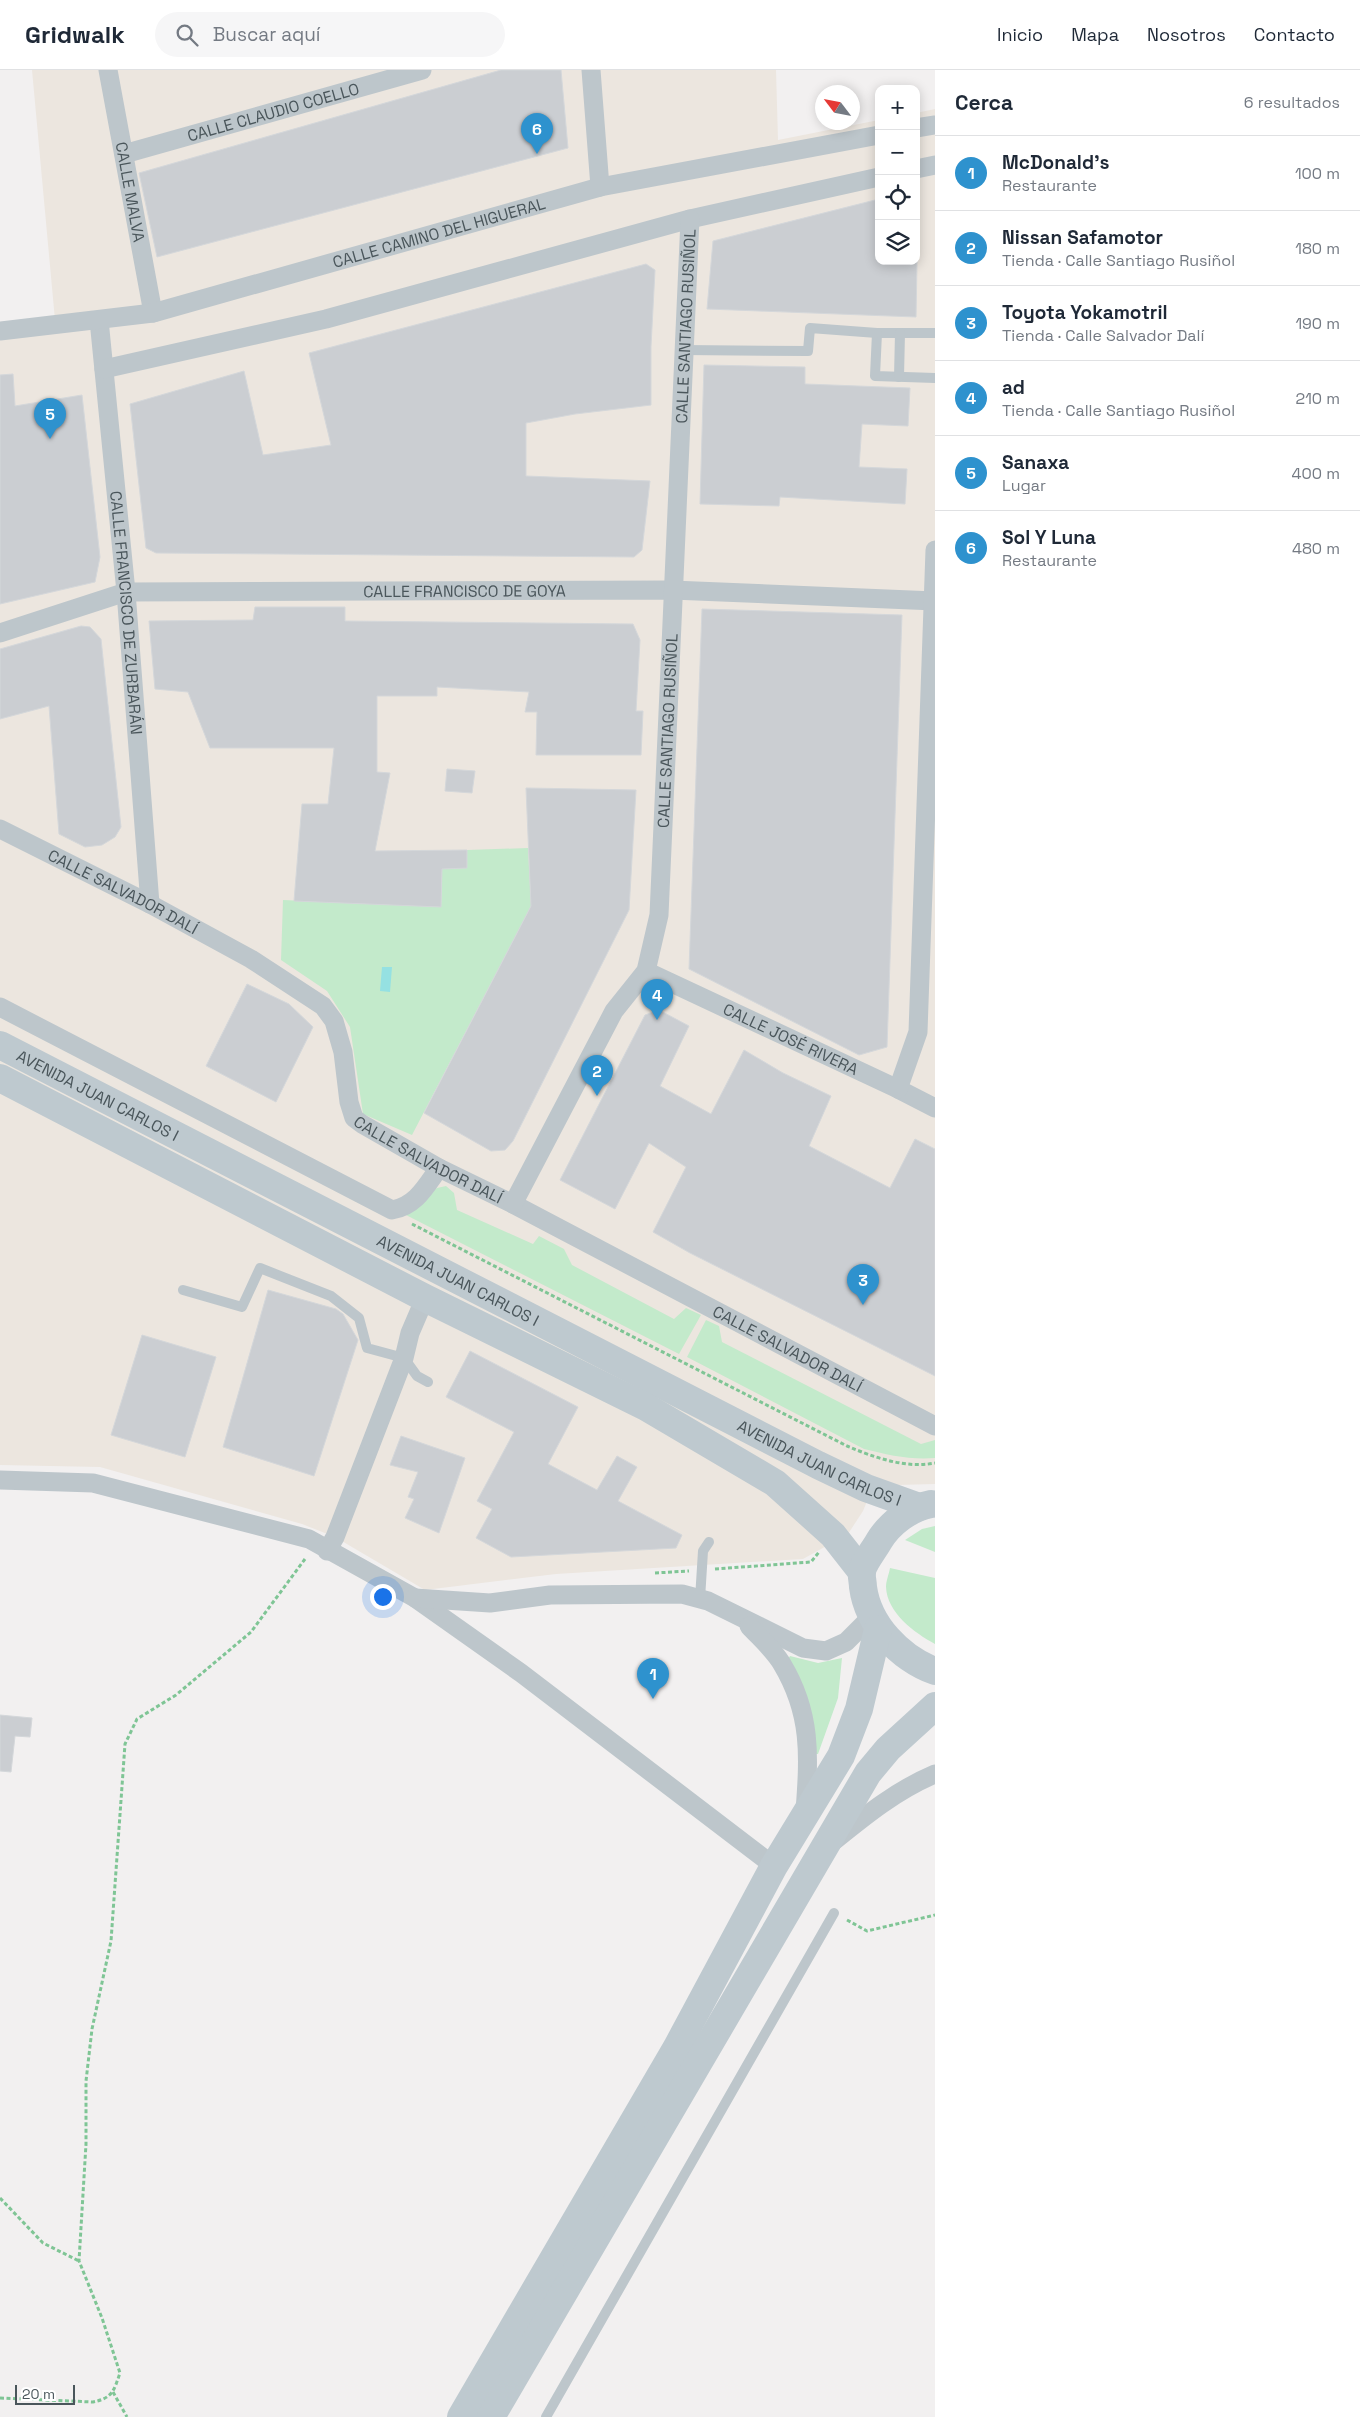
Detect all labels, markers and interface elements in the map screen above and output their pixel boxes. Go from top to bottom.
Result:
search box [155,12,505,57]
text: Gridwalk [25,19,125,50]
icon: search [173,21,201,49]
text: Buscar aquí [213,22,320,47]
text: Inicio [997,23,1043,46]
text: Mapa [1071,23,1119,46]
text: Nosotros [1147,23,1226,46]
text: Contacto [1254,23,1335,46]
street label: CALLE CLAUDIO COELLO [185,78,362,146]
north arrow [815,85,860,130]
map controls [875,85,920,265]
button: + [875,85,920,130]
text: Cerca [955,89,1013,116]
text: 6 resultados [1244,92,1340,113]
pin: 6 [521,113,553,154]
button: − [875,130,920,175]
street label: CALLE MALVA [111,140,150,244]
text: McDonald's [1002,150,1109,175]
text: 1 [967,163,975,184]
text: 100 m [1295,163,1340,184]
button: locate [875,175,920,220]
text: Restaurante [1002,175,1097,196]
street label: CALLE CAMINO DEL HIGUERAL [330,192,548,272]
button: layers [875,220,920,265]
text: Nissan Safamotor [1002,225,1163,250]
street label: CALLE SANTIAGO RUSIÑOL [670,228,700,424]
text: 2 [966,238,976,259]
text: 180 m [1295,238,1340,259]
text: Tienda · Calle Santiago Rusiñol [1002,250,1235,271]
text: Toyota Yokamotril [1002,300,1168,325]
text: 3 [966,313,976,334]
text: 190 m [1295,313,1340,334]
text: Tienda · Calle Salvador Dalí [1002,325,1204,346]
text: ad [1002,375,1025,400]
text: 4 [966,388,976,409]
text: 210 m [1296,388,1340,409]
pin: 5 [34,398,66,439]
text: Tienda · Calle Santiago Rusiñol [1002,400,1235,421]
text: Sanaxa [1002,450,1069,475]
text: 5 [966,463,976,484]
text: 400 m [1292,463,1340,484]
text: Lugar [1002,475,1046,496]
street label: CALLE FRANCISCO DE ZURBARÁN [106,490,147,735]
text: Sol Y Luna [1002,525,1096,550]
text: 6 [966,538,976,559]
text: 480 m [1292,538,1340,559]
text: Restaurante [1002,550,1097,571]
street label: CALLE FRANCISCO DE GOYA [363,580,566,602]
street label: CALLE SANTIAGO RUSIÑOL [652,633,682,828]
street label: CALLE SALVADOR DALÍ [44,844,202,939]
pin: 4 [641,979,673,1020]
street label: CALLE JOSÉ RIVERA [720,998,862,1080]
street label: AVENIDA JUAN CARLOS I [13,1045,182,1146]
pin: 2 [581,1055,613,1096]
street label: CALLE SALVADOR DALÍ [349,1111,506,1208]
street label: AVENIDA JUAN CARLOS I [374,1230,543,1331]
pin: 3 [847,1264,879,1305]
street label: CALLE SALVADOR DALÍ [709,1301,866,1397]
street label: AVENIDA JUAN CARLOS I [734,1415,904,1510]
your location [370,1584,396,1610]
pin: 1 [637,1658,669,1699]
scale bar [15,2382,75,2405]
text: 20 m [22,2385,55,2403]

